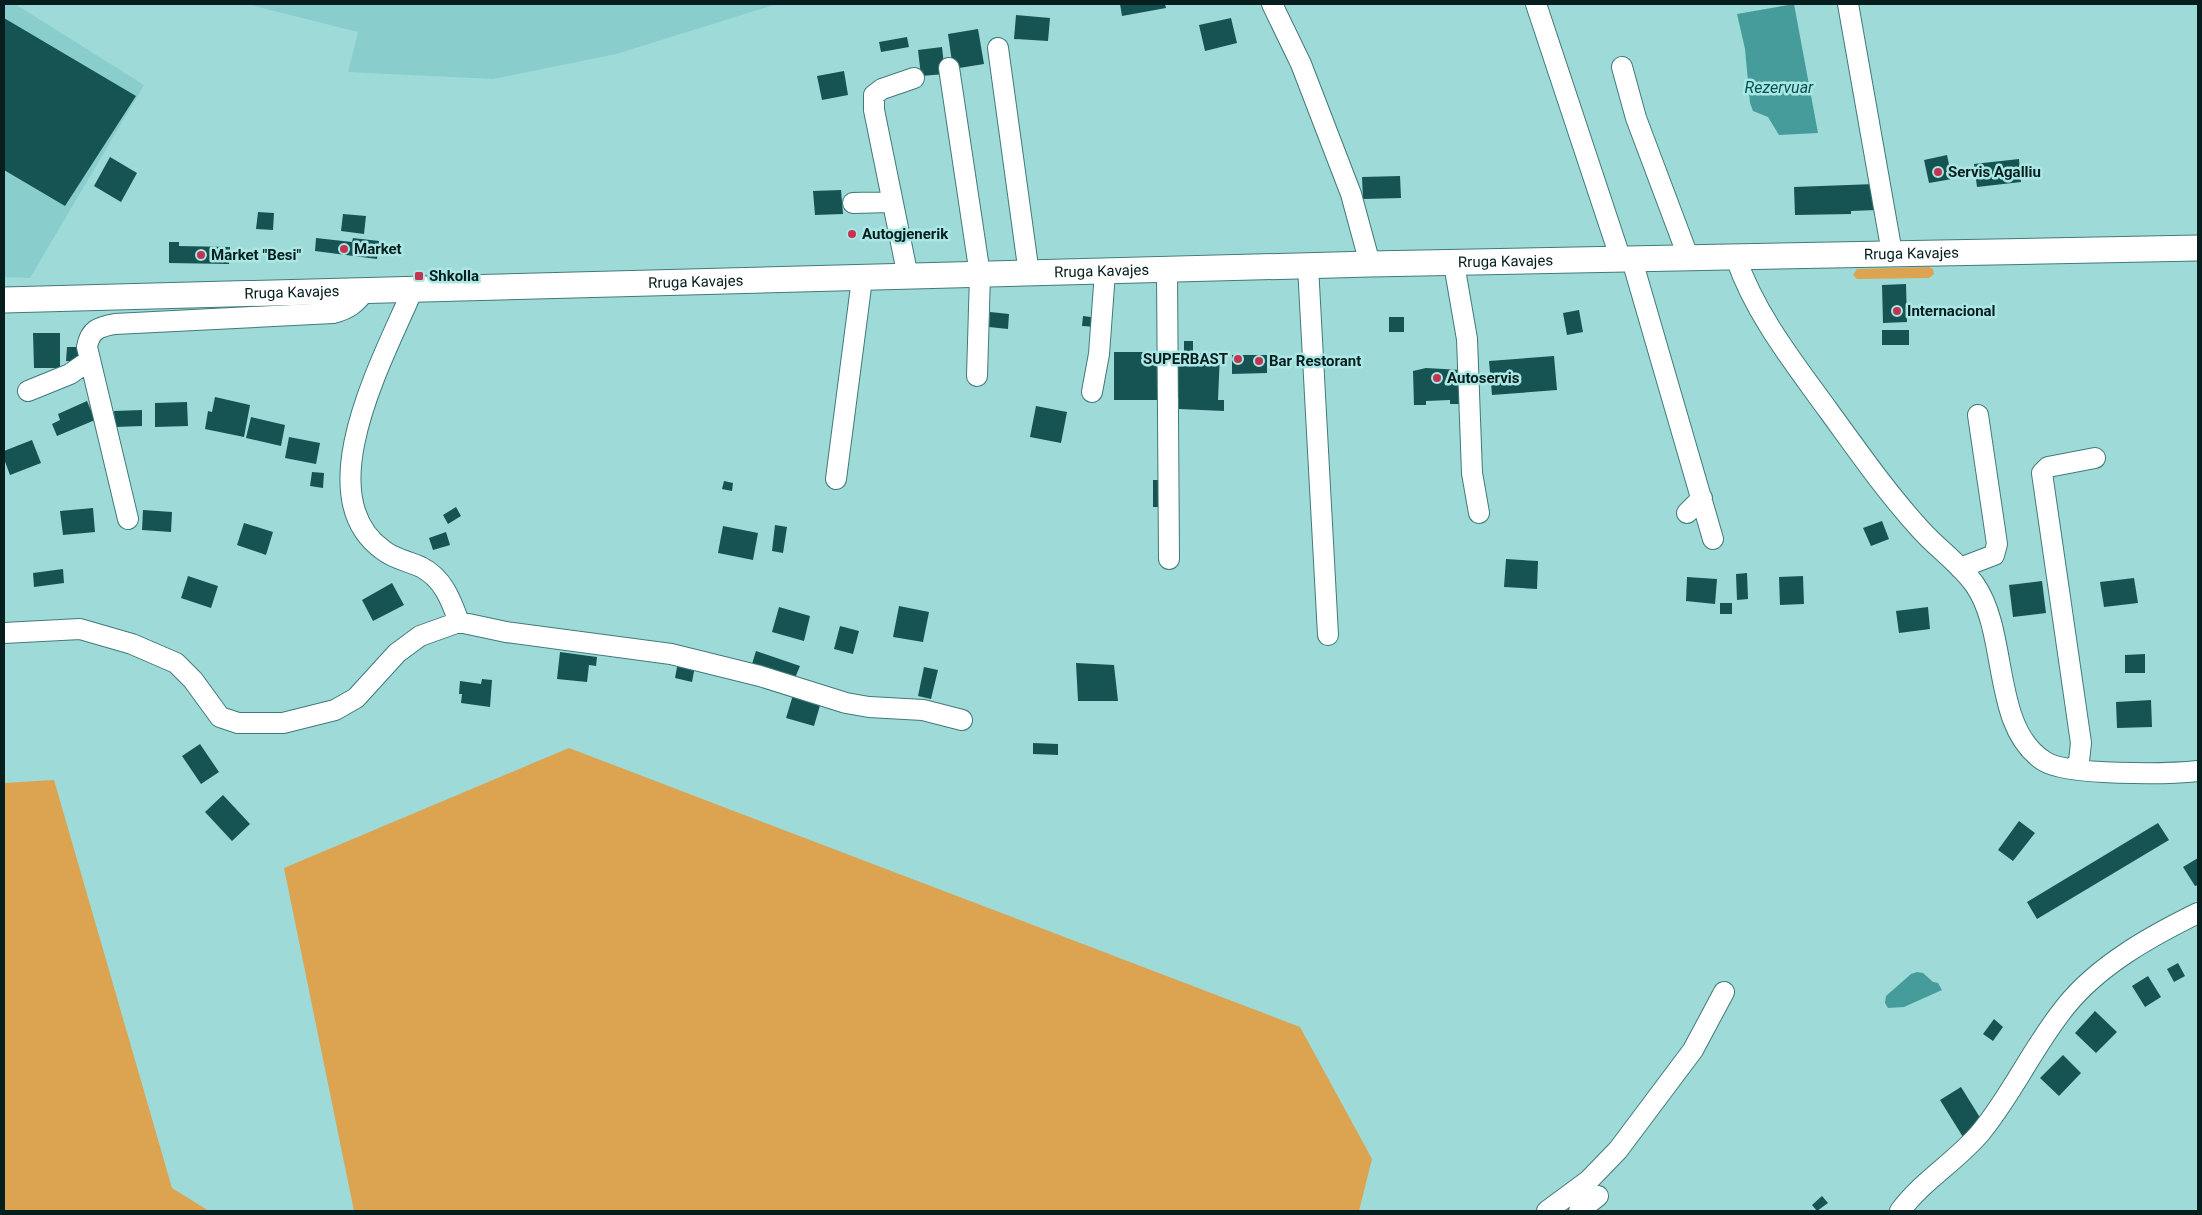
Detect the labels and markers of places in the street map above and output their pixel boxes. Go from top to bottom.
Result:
place label: Servis Agalliu [1948,163,2041,181]
marker: Servis Agalliu [1932,166,1944,178]
place label: Autogjenerik [862,225,949,243]
marker: Autogjenerik [846,228,858,240]
place label: Market [354,240,402,258]
marker: Market [338,243,350,255]
place label: Market "Besi" [211,246,302,264]
marker: Market "Besi" [195,249,207,261]
place label: Shkolla [429,267,479,285]
marker: Shkolla [413,270,425,282]
place label: Internacional [1907,302,1996,320]
marker: Internacional [1891,305,1903,317]
place label: SUPERBAST [1143,350,1228,368]
place label: Bar Restorant [1269,352,1361,370]
marker: SUPERBAST [1232,353,1244,365]
marker: Bar Restorant [1253,355,1265,367]
place label: Autoservis [1447,369,1520,387]
marker: Autoservis [1431,372,1443,384]

